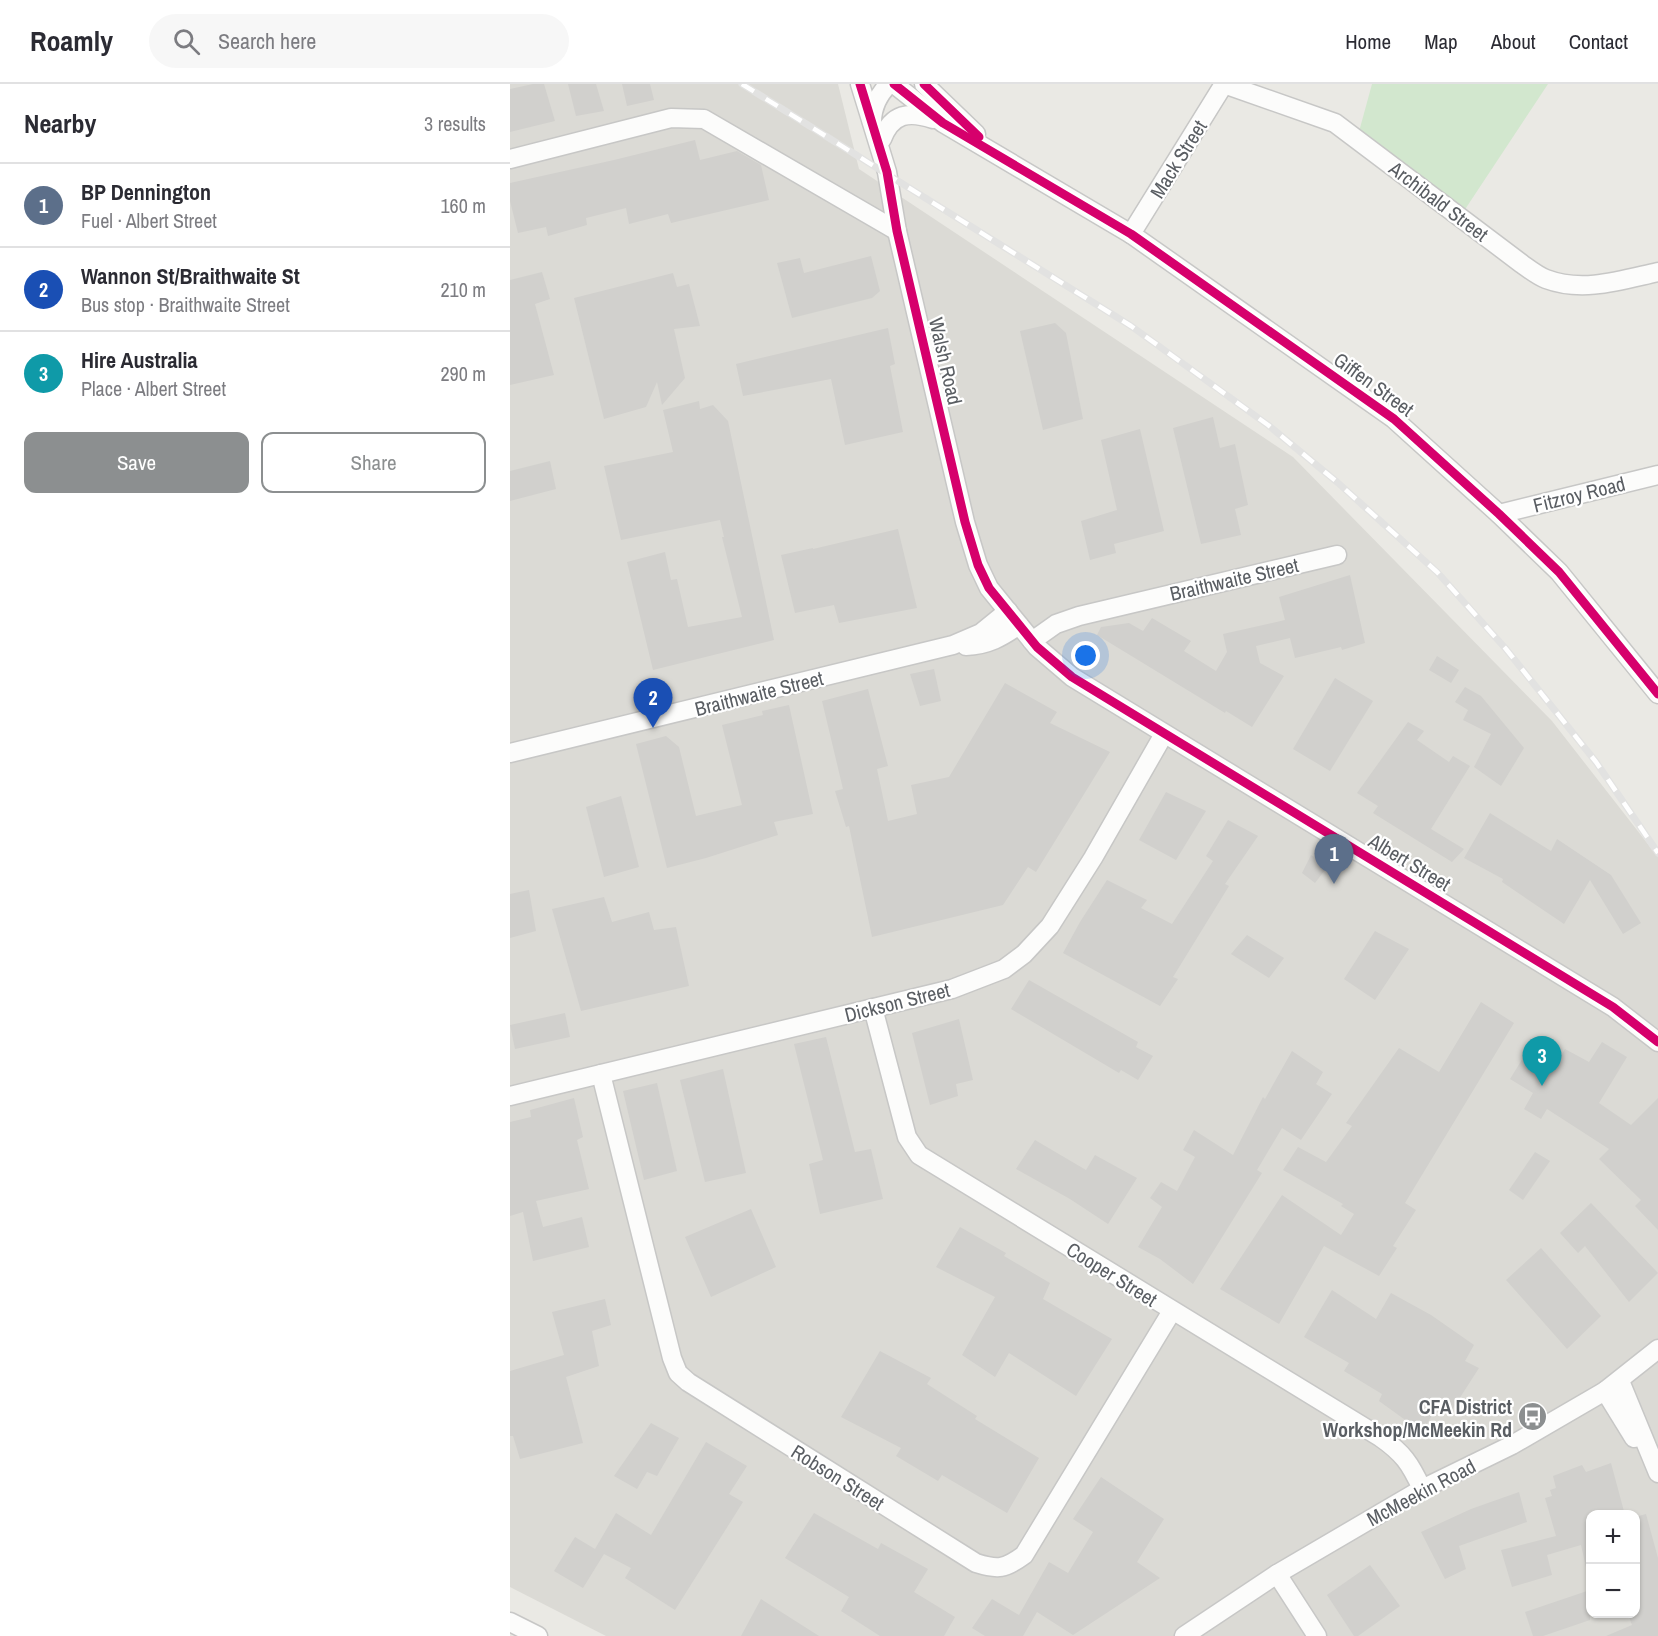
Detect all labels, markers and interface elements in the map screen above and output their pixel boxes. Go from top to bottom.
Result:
search box [149,14,569,68]
text: Roamly [30,22,113,60]
icon: search [170,25,203,58]
text: Search here [218,26,316,56]
text: Home [1345,27,1391,56]
text: Map [1424,27,1458,56]
text: About [1491,27,1536,56]
text: Contact [1569,27,1628,56]
text: Nearby [24,106,96,141]
text: 3 results [424,110,486,137]
street label: Mack Street [1143,114,1213,203]
street label: Archibald Street [1383,154,1494,247]
text: BP Dennington [81,177,211,207]
text: 1 [39,192,48,219]
text: 160 m [440,192,486,219]
text: Fuel · Albert Street [81,207,217,234]
text: Wannon St/Braithwaite St [81,261,300,291]
text: 2 [39,276,48,303]
text: 210 m [440,276,486,303]
text: Bus stop · Braithwaite Street [81,291,290,318]
street label: Walsh Road [923,315,969,407]
text: Hire Australia [81,345,198,375]
street label: Giffen Street [1329,346,1420,422]
text: 3 [39,360,48,387]
text: 290 m [440,360,486,387]
text: Place · Albert Street [81,375,226,402]
button: Save [24,432,249,493]
button: Share [261,432,486,493]
street label: Fitzroy Road [1530,470,1628,518]
street label: Braithwaite Street [1167,551,1301,607]
your location [1071,641,1100,670]
street label: Braithwaite Street [692,664,826,722]
pin: 2 [634,678,672,728]
street label: Albert Street [1363,826,1456,897]
pin: 1 [1314,834,1354,884]
street label: Dickson Street [842,976,953,1028]
pin: 3 [1522,1036,1562,1086]
street label: Cooper Street [1062,1235,1163,1313]
place label: CFA District Workshop/McMeekin Rd [1323,1393,1513,1443]
bus stop icon: CFA District Workshop/McMeekin Rd [1517,1401,1549,1433]
street label: Robson Street [786,1438,890,1516]
street label: McMeekin Road [1362,1452,1480,1532]
map controls [1586,1510,1640,1618]
button: + [1586,1510,1640,1564]
button: − [1586,1564,1640,1618]

